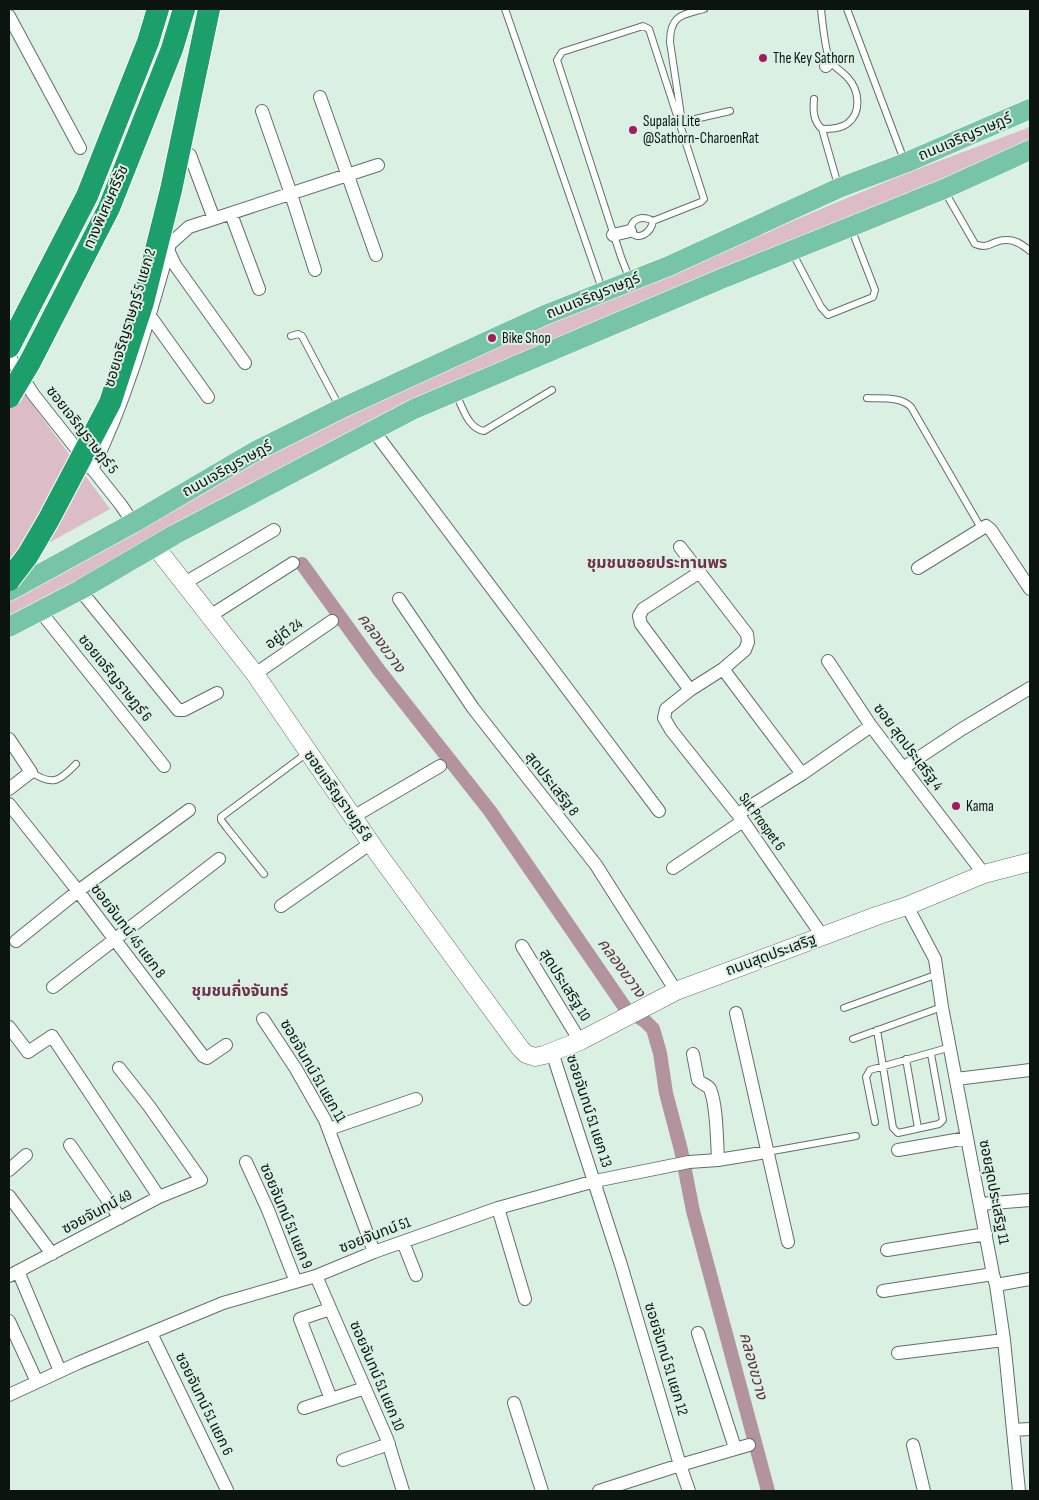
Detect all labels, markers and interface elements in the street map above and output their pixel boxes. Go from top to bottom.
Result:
place label: The Key Sathorn [773,49,855,68]
marker: The Key Sathorn [757,52,769,64]
street label: ถนนเจริญราษฎร์ [915,108,1015,165]
place label: Supalai Lite @Sathorn-CharoenRat [643,112,760,148]
marker: Supalai Lite @Sathorn-CharoenRat [627,124,639,136]
street label: ทางพิเศษศรีรัช [79,162,133,252]
street label: ซอยเจริญราษฎร์ 5 แยก 2 [100,247,160,389]
street label: ถนนเจริญราษฎร์ [543,268,643,323]
place label: Bike Shop [502,329,551,348]
marker: Bike Shop [486,332,498,344]
street label: ซอยเจริญราษฎร์ 5 [42,382,122,478]
street label: ถนนเจริญราษฎร์ [179,436,276,501]
district label: ชุมชนซอยประทานพร [587,554,727,573]
water label: คลองขวาง [353,610,410,677]
street label: อยู่ดี 24 [262,614,306,654]
street label: ซอยเจริญราษฎร์ 6 [74,630,156,726]
street label: ซอย สุดประเสริฐ 4 [869,700,947,794]
street label: ซอยเจริญราษฎร์ 8 [299,747,377,845]
street label: สุดประเสริฐ 8 [521,748,583,820]
street label: Sut Prospet 6 [735,789,789,855]
place label: Kama [966,797,994,816]
marker: Kama [950,800,962,812]
street label: ซอยจันทน์ 45 แยก 8 [86,880,170,982]
street label: ถนนสุดประเสริฐ [723,930,819,980]
water label: คลองขวาง [593,935,650,1002]
street label: สุดประเสริฐ 10 [535,945,595,1025]
district label: ชุมชนกิ่งจันทร์ [192,979,289,1001]
street label: ซอยจันทน์ 51 แยก 11 [276,1016,351,1127]
street label: ซอยจันทน์ 51 แยก 13 [562,1052,616,1170]
street label: ซอยสุดประเสริฐ 11 [975,1138,1014,1247]
street label: ซอยจันทน์ 51 แยก 9 [255,1161,317,1271]
street label: ซอยจันทน์ 49 [59,1186,135,1238]
street label: ซอยจันทน์ 51 [337,1212,414,1257]
street label: ซอยจันทน์ 51 แยก 12 [640,1300,692,1418]
street label: ซอยจันทน์ 51 แยก 10 [345,1318,409,1434]
water label: คลองขวาง [735,1330,771,1403]
street label: ซอยจันทน์ 51 แยก 6 [171,1349,237,1459]

